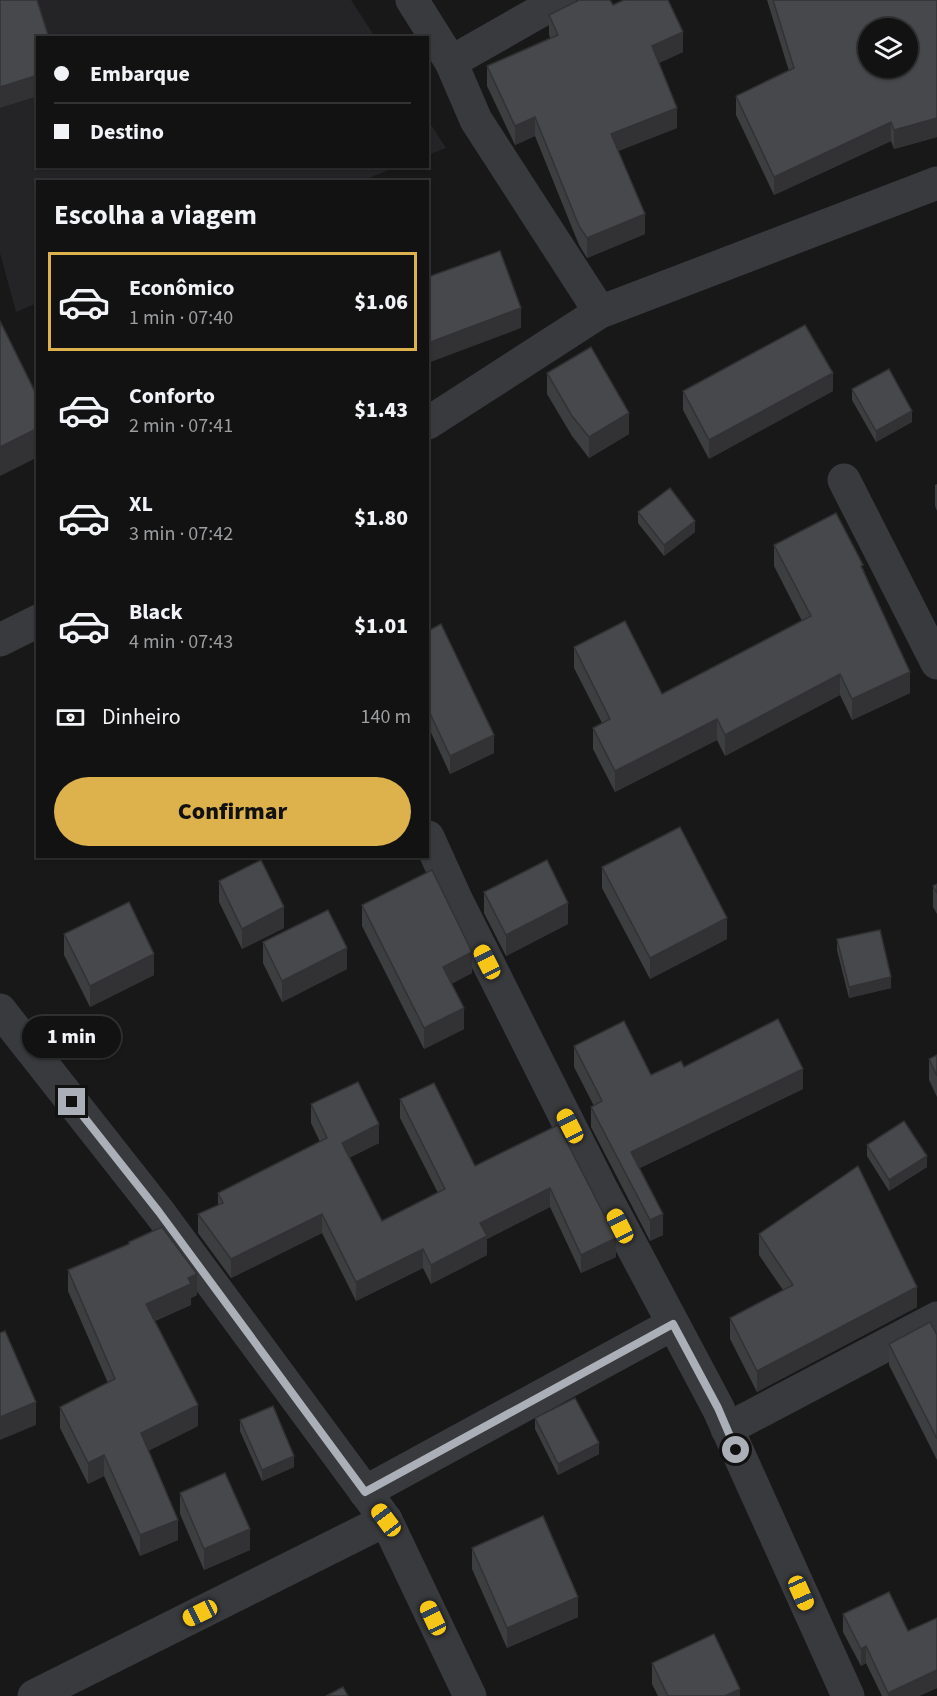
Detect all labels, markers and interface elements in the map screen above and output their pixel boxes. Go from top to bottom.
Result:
map controls [858,18,918,78]
button: layers [858,18,918,78]
text: Embarque [90,58,190,90]
text: Destino [90,116,164,148]
text: Escolha a viagem [54,196,257,235]
text: Econômico [129,272,234,304]
icon: car [57,275,111,329]
text: $1.06 [354,286,408,318]
text: 1 min · 07:40 [129,304,233,332]
text: Conforto [129,380,215,412]
icon: car [57,383,111,437]
text: $1.43 [354,394,408,426]
text: 2 min · 07:41 [129,412,233,440]
text: XL [129,488,153,520]
icon: car [57,491,111,545]
text: $1.80 [354,502,408,534]
text: 3 min · 07:42 [129,520,233,548]
text: Black [129,596,183,628]
icon: car [57,599,111,653]
text: $1.01 [354,610,408,642]
text: 4 min · 07:43 [129,628,233,656]
icon: cash [54,701,87,734]
text: Dinheiro [102,701,181,733]
text: 140 m [361,703,411,731]
button: Confirmar [54,777,411,846]
car [471,942,503,982]
callout: 1 min [22,1015,122,1057]
text: 1 min [47,1023,96,1051]
route end [58,1088,85,1115]
car [554,1106,586,1146]
car [604,1206,636,1246]
route start [722,1436,749,1463]
car [368,1500,404,1540]
car [785,1573,817,1613]
car [180,1597,220,1629]
car [417,1598,449,1638]

